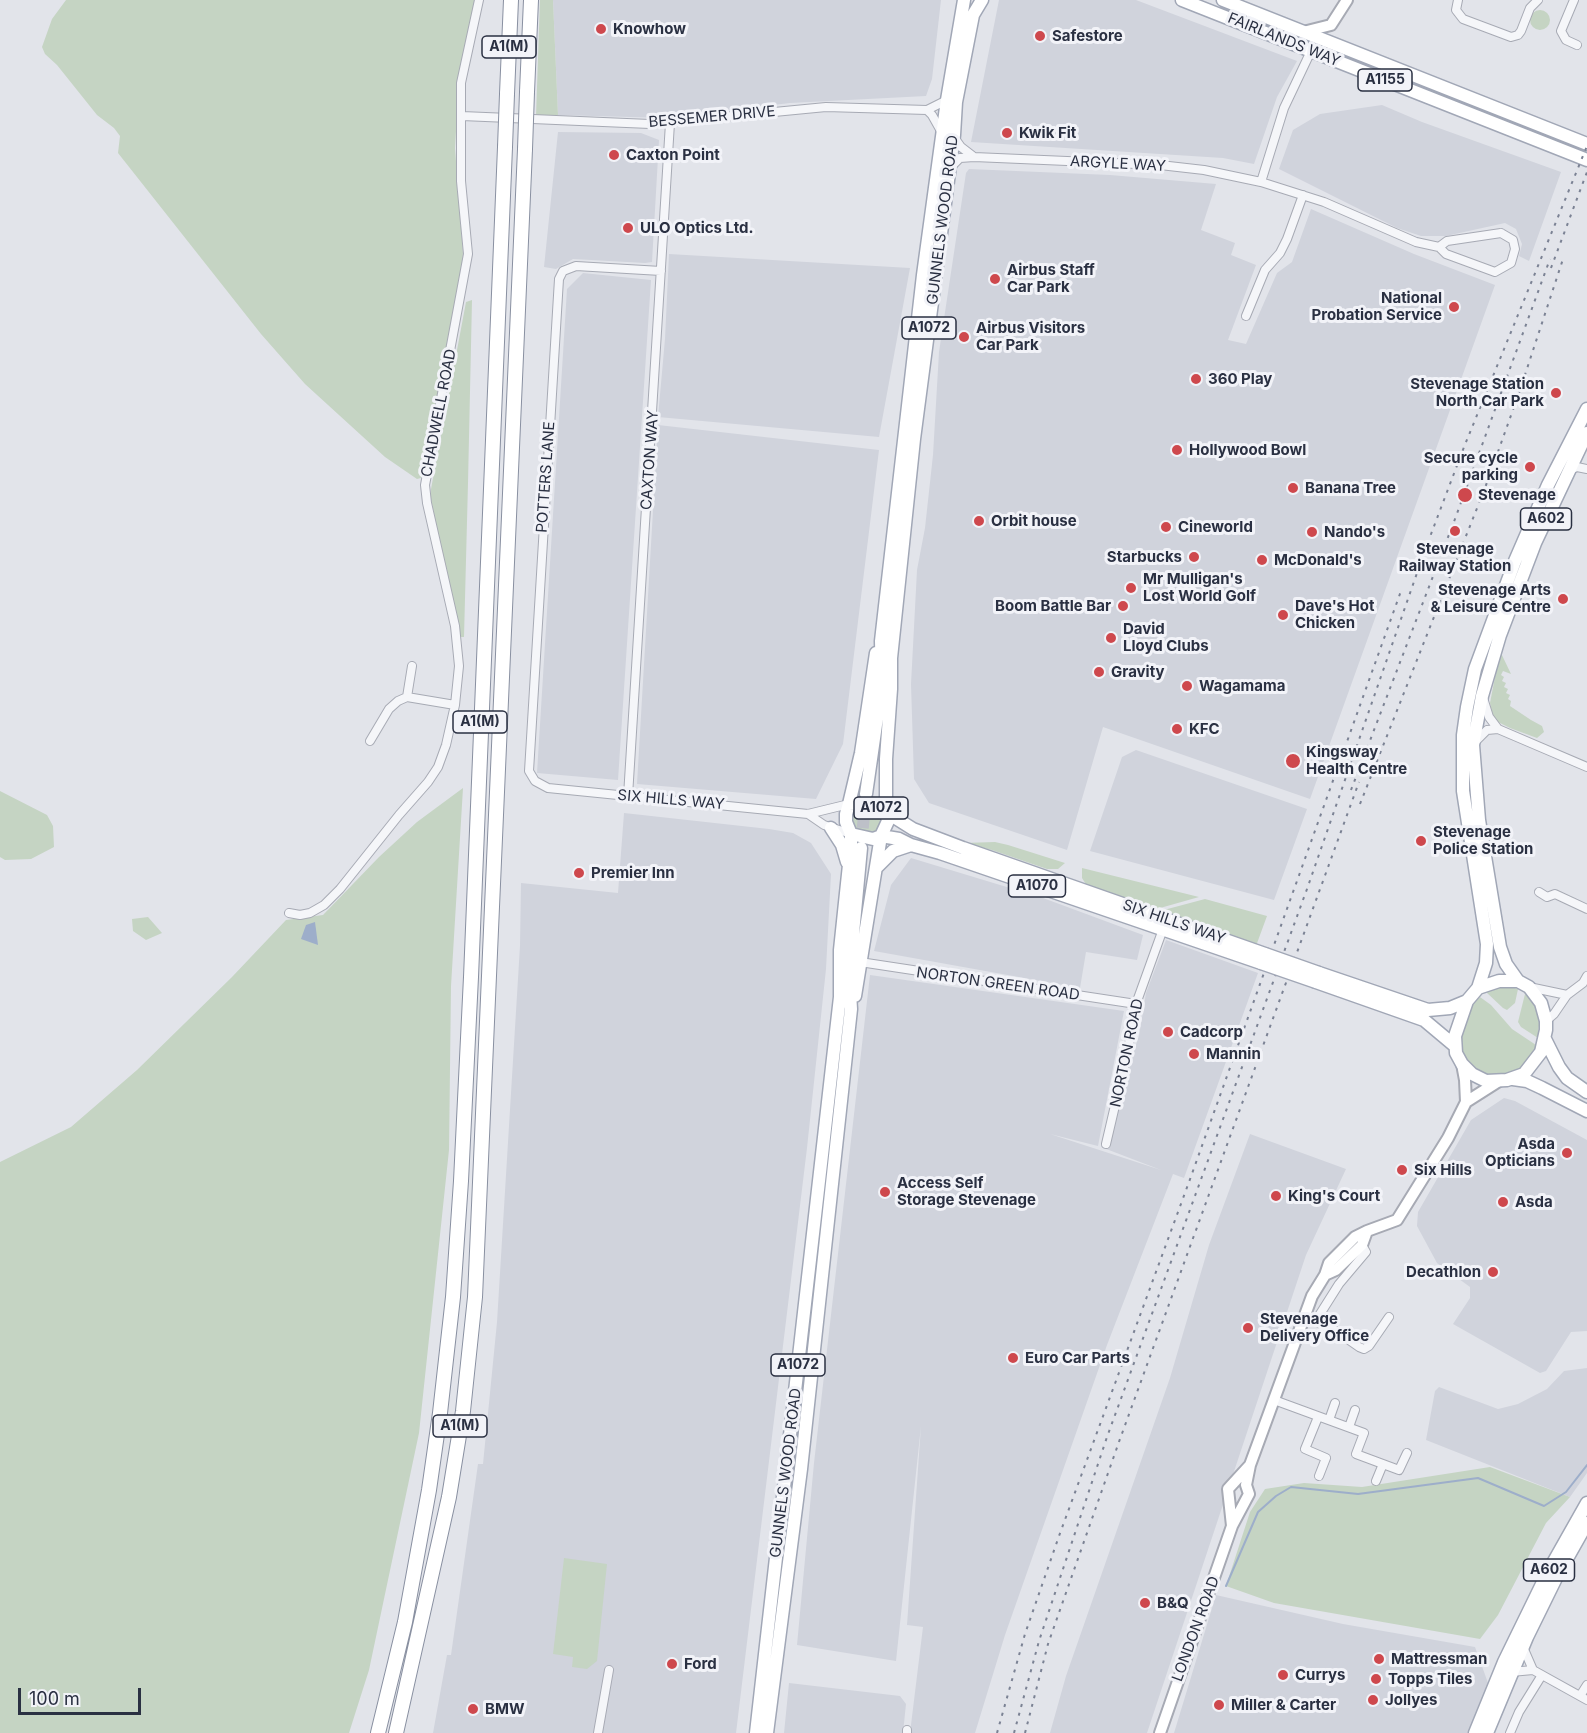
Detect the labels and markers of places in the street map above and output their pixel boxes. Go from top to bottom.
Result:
place label: Knowhow [613,20,686,38]
marker: Knowhow [594,22,608,36]
place label: Safestore [1052,27,1123,45]
marker: Safestore [1033,29,1047,43]
place label: Kwik Fit [1019,124,1076,142]
marker: Kwik Fit [1000,126,1014,140]
place label: Caxton Point [626,146,720,164]
marker: Caxton Point [607,148,621,162]
place label: ULO Optics Ltd. [640,219,753,237]
marker: ULO Optics Ltd. [621,221,635,235]
place label: Airbus Staff Car Park [1007,261,1095,296]
marker: Airbus Staff Car Park [988,272,1002,286]
place label: National Probation Service [1311,289,1442,324]
marker: National Probation Service [1447,300,1461,314]
place label: Airbus Visitors Car Park [976,319,1085,354]
marker: Airbus Visitors Car Park [957,330,971,344]
place label: 360 Play [1208,370,1272,388]
marker: 360 Play [1189,372,1203,386]
place label: Stevenage Station North Car Park [1410,375,1544,410]
marker: Stevenage Station North Car Park [1549,386,1563,400]
place label: Hollywood Bowl [1189,441,1306,459]
marker: Hollywood Bowl [1170,443,1184,457]
place label: Secure cycle parking [1424,449,1518,484]
marker: Secure cycle parking [1523,460,1537,474]
place label: Banana Tree [1305,479,1396,497]
marker: Banana Tree [1286,481,1300,495]
marker: Stevenage [1456,486,1474,504]
place label: Stevenage [1478,486,1556,504]
place label: Orbit house [991,512,1077,530]
marker: Orbit house [972,514,986,528]
place label: Cineworld [1178,518,1253,536]
marker: Cineworld [1159,520,1173,534]
place label: Nando's [1324,523,1385,541]
marker: Stevenage Railway Station [1448,524,1462,538]
marker: Nando's [1305,525,1319,539]
place label: Stevenage Railway Station [1399,540,1511,575]
place label: Starbucks [1107,548,1182,566]
marker: Starbucks [1187,550,1201,564]
place label: McDonald's [1274,551,1362,569]
marker: McDonald's [1255,553,1269,567]
place label: Mr Mulligan's Lost World Golf [1143,570,1256,605]
marker: Mr Mulligan's Lost World Golf [1124,581,1138,595]
place label: Stevenage Arts & Leisure Centre [1430,581,1551,616]
marker: Stevenage Arts & Leisure Centre [1556,592,1570,606]
place label: Boom Battle Bar [995,597,1111,615]
place label: Dave's Hot Chicken [1295,597,1374,632]
marker: Boom Battle Bar [1116,599,1130,613]
marker: Dave's Hot Chicken [1276,608,1290,622]
place label: David Lloyd Clubs [1123,620,1209,655]
marker: David Lloyd Clubs [1104,631,1118,645]
place label: Gravity [1111,663,1165,681]
marker: Gravity [1092,665,1106,679]
place label: Wagamama [1199,677,1285,695]
marker: Wagamama [1180,679,1194,693]
place label: KFC [1189,720,1220,738]
marker: KFC [1170,722,1184,736]
place label: Kingsway Health Centre [1306,743,1407,778]
marker: Kingsway Health Centre [1284,752,1302,770]
place label: Stevenage Police Station [1433,823,1533,858]
marker: Stevenage Police Station [1414,834,1428,848]
place label: Premier Inn [591,864,675,882]
marker: Premier Inn [572,866,586,880]
place label: Cadcorp [1180,1023,1243,1041]
marker: Cadcorp [1161,1025,1175,1039]
place label: Mannin [1206,1045,1261,1063]
marker: Mannin [1187,1047,1201,1061]
place label: Asda Opticians [1485,1135,1555,1170]
marker: Asda Opticians [1560,1146,1574,1160]
place label: Six Hills [1414,1161,1472,1179]
marker: Six Hills [1395,1163,1409,1177]
place label: Access Self Storage Stevenage [897,1174,1036,1209]
marker: Access Self Storage Stevenage [878,1185,892,1199]
place label: King's Court [1288,1187,1380,1205]
marker: King's Court [1269,1189,1283,1203]
place label: Asda [1515,1193,1553,1211]
marker: Asda [1496,1195,1510,1209]
place label: Decathlon [1406,1263,1481,1281]
marker: Decathlon [1486,1265,1500,1279]
place label: Stevenage Delivery Office [1260,1310,1369,1345]
marker: Stevenage Delivery Office [1241,1321,1255,1335]
place label: Euro Car Parts [1025,1349,1130,1367]
marker: Euro Car Parts [1006,1351,1020,1365]
place label: B&Q [1157,1594,1189,1612]
marker: B&Q [1138,1596,1152,1610]
place label: Mattressman [1391,1650,1487,1668]
marker: Mattressman [1372,1652,1386,1666]
place label: Ford [684,1655,717,1673]
marker: Ford [665,1657,679,1671]
place label: Currys [1295,1666,1345,1684]
marker: Currys [1276,1668,1290,1682]
place label: Topps Tiles [1388,1670,1472,1688]
marker: Topps Tiles [1369,1672,1383,1686]
place label: Jollyes [1385,1691,1437,1709]
marker: Jollyes [1366,1693,1380,1707]
place label: Miller & Carter [1231,1696,1336,1714]
marker: Miller & Carter [1212,1698,1226,1712]
place label: BMW [485,1700,524,1718]
marker: BMW [466,1702,480,1716]

